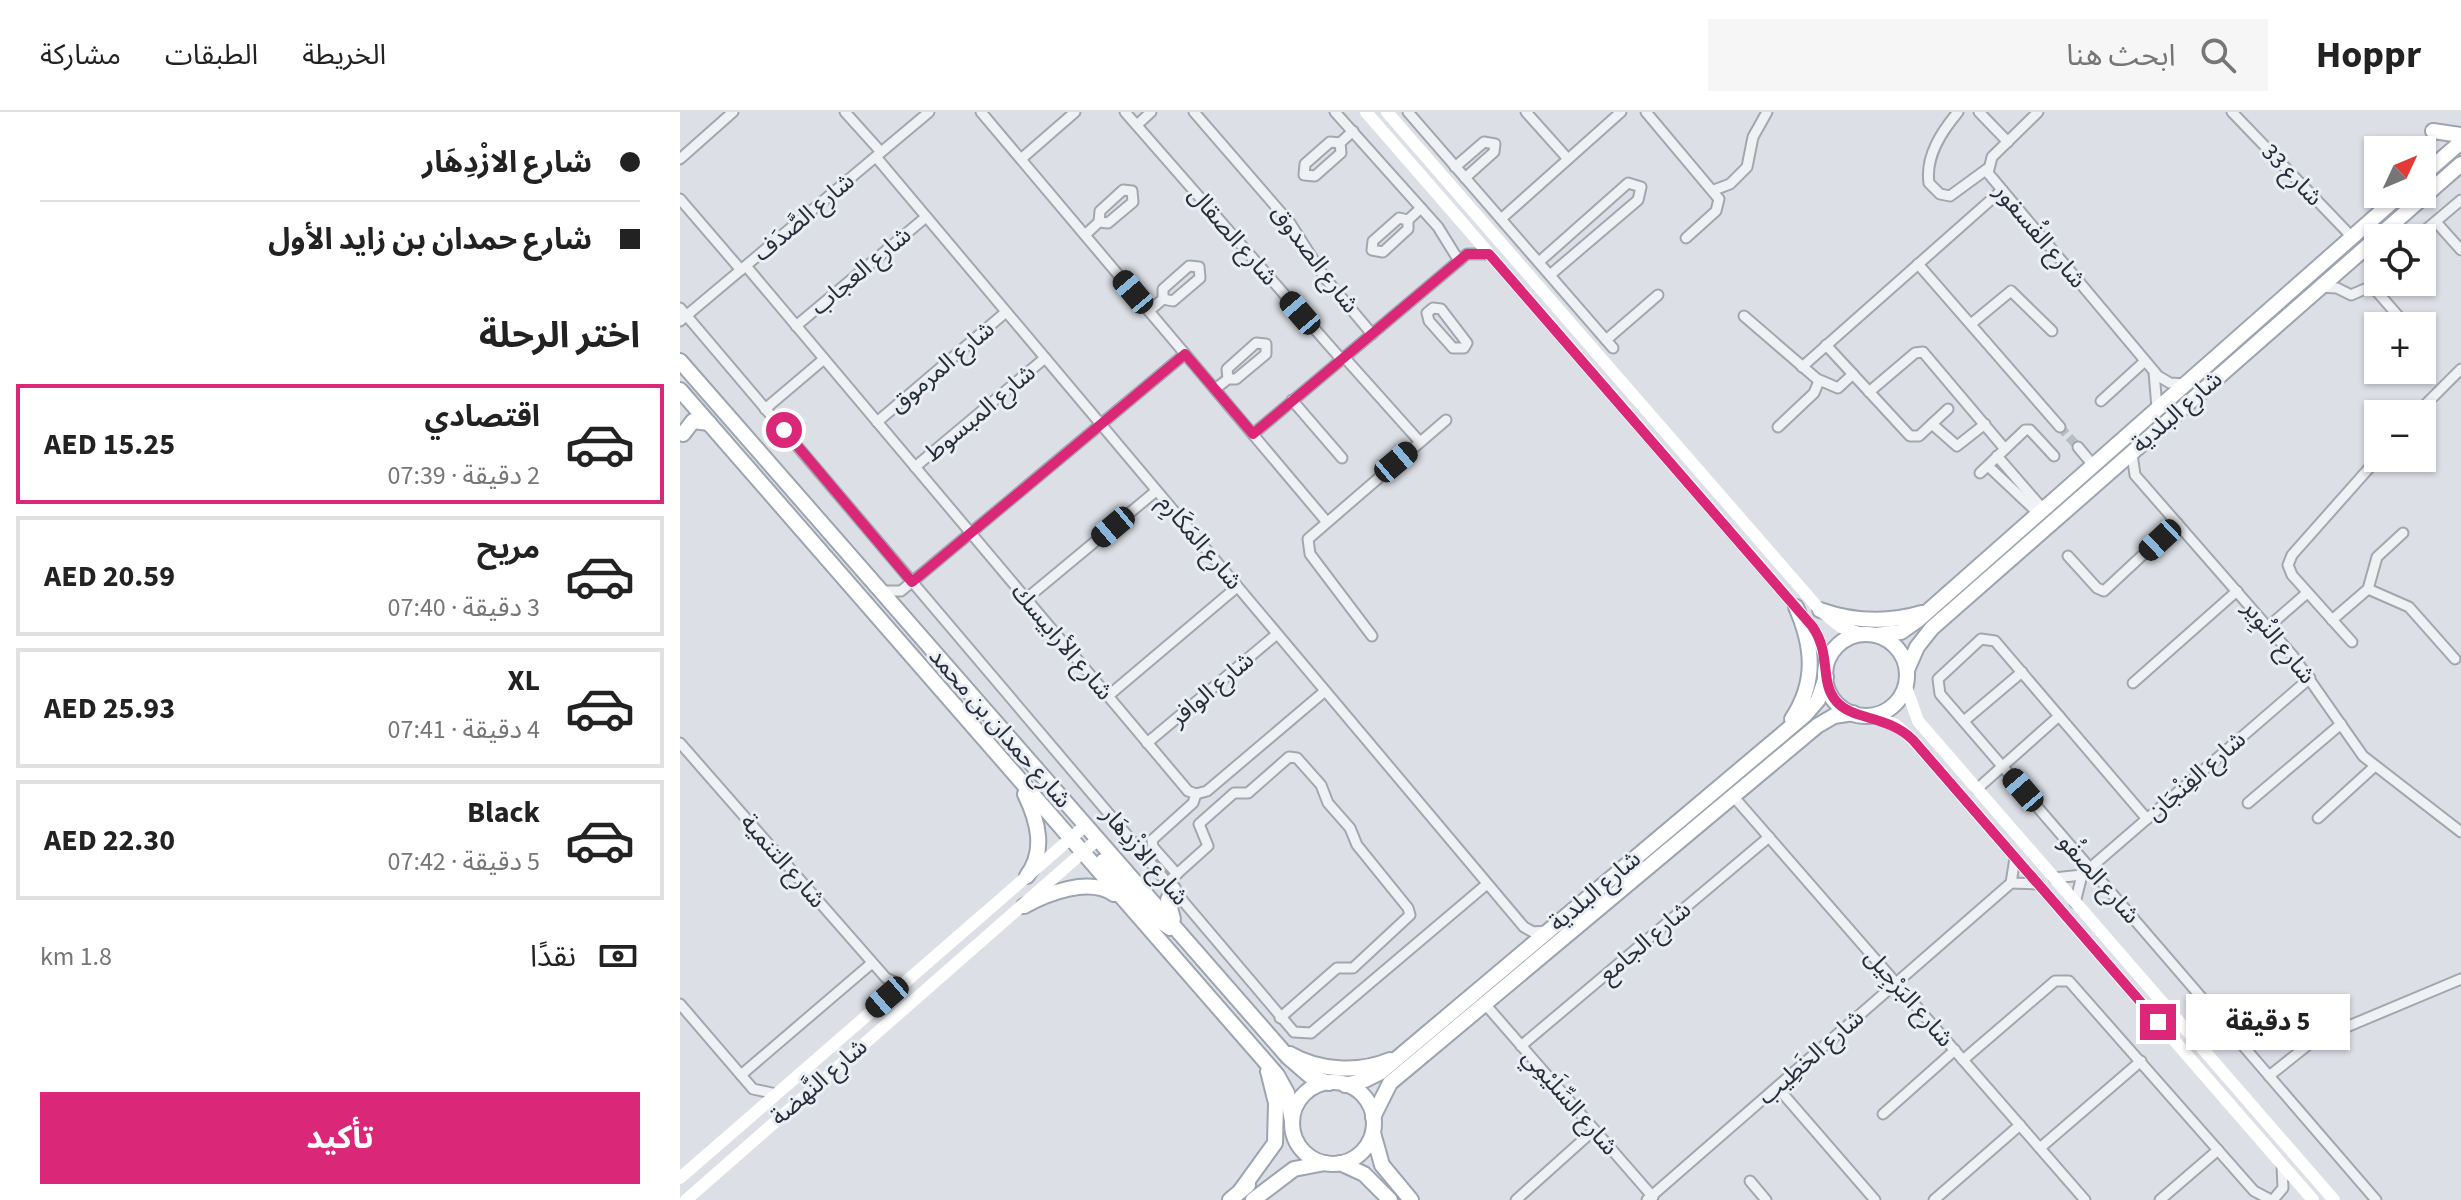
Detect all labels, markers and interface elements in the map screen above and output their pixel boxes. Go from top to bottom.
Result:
search box [1708,19,2268,91]
text: Hoppr [2316,28,2421,82]
icon: search [2196,33,2240,77]
text: ابحث هنا [2066,34,2176,77]
text: مشاركة [40,35,121,75]
text: الطبقات [165,35,258,75]
text: الخريطة [302,35,386,75]
street label: شارع 33 [2253,136,2331,214]
north arrow [2364,136,2436,208]
map controls [2364,136,2436,472]
text: شارع الازْدِهَار [422,141,592,184]
street label: شارع الصَّدَف [746,164,862,270]
street label: شارع الفُسفور [1985,175,2094,296]
street label: شارع الصقال [1180,179,1286,293]
street label: شارع الصدوق [1262,197,1368,321]
text: شارع حمدان بن زايد الأول [268,218,592,261]
street label: شارع العجاب [803,218,919,324]
button: locate [2364,224,2436,296]
car [1108,266,1158,318]
car [1275,287,1325,339]
text: اختر الرحلة [479,310,640,361]
street label: شارع المرموق [882,312,1002,422]
button: + [2364,312,2436,384]
street label: شارع المبسوط [917,356,1043,470]
street label: شارع البلدية [2124,363,2230,461]
text: اقتصادي [425,395,540,438]
button: − [2364,400,2436,472]
icon: car [564,408,636,480]
route start [766,412,802,448]
text: AED 15.25 [44,423,175,466]
car [1370,437,1422,487]
text: 2 دقيقة · 07:39 [388,457,540,494]
street label: شارع المَكَارِم [1149,486,1251,598]
car [1087,502,1139,552]
car [2134,515,2186,565]
text: مريح [477,527,540,570]
icon: car [564,540,636,612]
text: AED 20.59 [44,555,175,598]
street label: شارع الأرابيسك [1003,576,1121,708]
text: 3 دقيقة · 07:40 [388,589,540,626]
street label: شارع النُوِير [2233,591,2324,692]
street label: شارع حمدان بن محمد [920,640,1080,816]
street label: شارع الوافر [1161,643,1262,735]
text: XL [507,659,540,702]
icon: car [564,672,636,744]
text: AED 25.93 [44,687,175,730]
text: 4 دقيقة · 07:41 [388,711,540,748]
street label: شارع الفِنْجَان [2138,723,2254,829]
car [1998,764,2048,816]
text: Black [467,791,540,834]
street label: شارع الازْدِهَار [1092,798,1197,913]
icon: car [564,804,636,876]
street label: شارع التنمية [732,806,834,916]
text: AED 22.30 [44,819,175,862]
street label: شارع الصفُو [2050,826,2148,932]
street label: شارع البلدية [1541,842,1649,940]
text: 5 دقيقة · 07:42 [388,843,540,880]
street label: شارع الجامع [1591,893,1699,991]
icon: cash [596,934,640,978]
text: نقدًا [530,935,576,978]
text: 1.8 km [40,938,112,975]
street label: شارع البَرْجِيل [1856,941,1962,1055]
car [861,972,913,1022]
callout: 5 دقيقة [2186,994,2350,1050]
street label: شارع الخَطِيب [1750,1001,1872,1113]
text: 5 دقيقة [2226,1003,2310,1040]
route end [2140,1004,2176,1040]
street label: شارع النَّهضة [763,1030,875,1134]
street label: شارع السِّلَيْمِي [1513,1041,1626,1164]
button: تأكيد [40,1092,640,1184]

